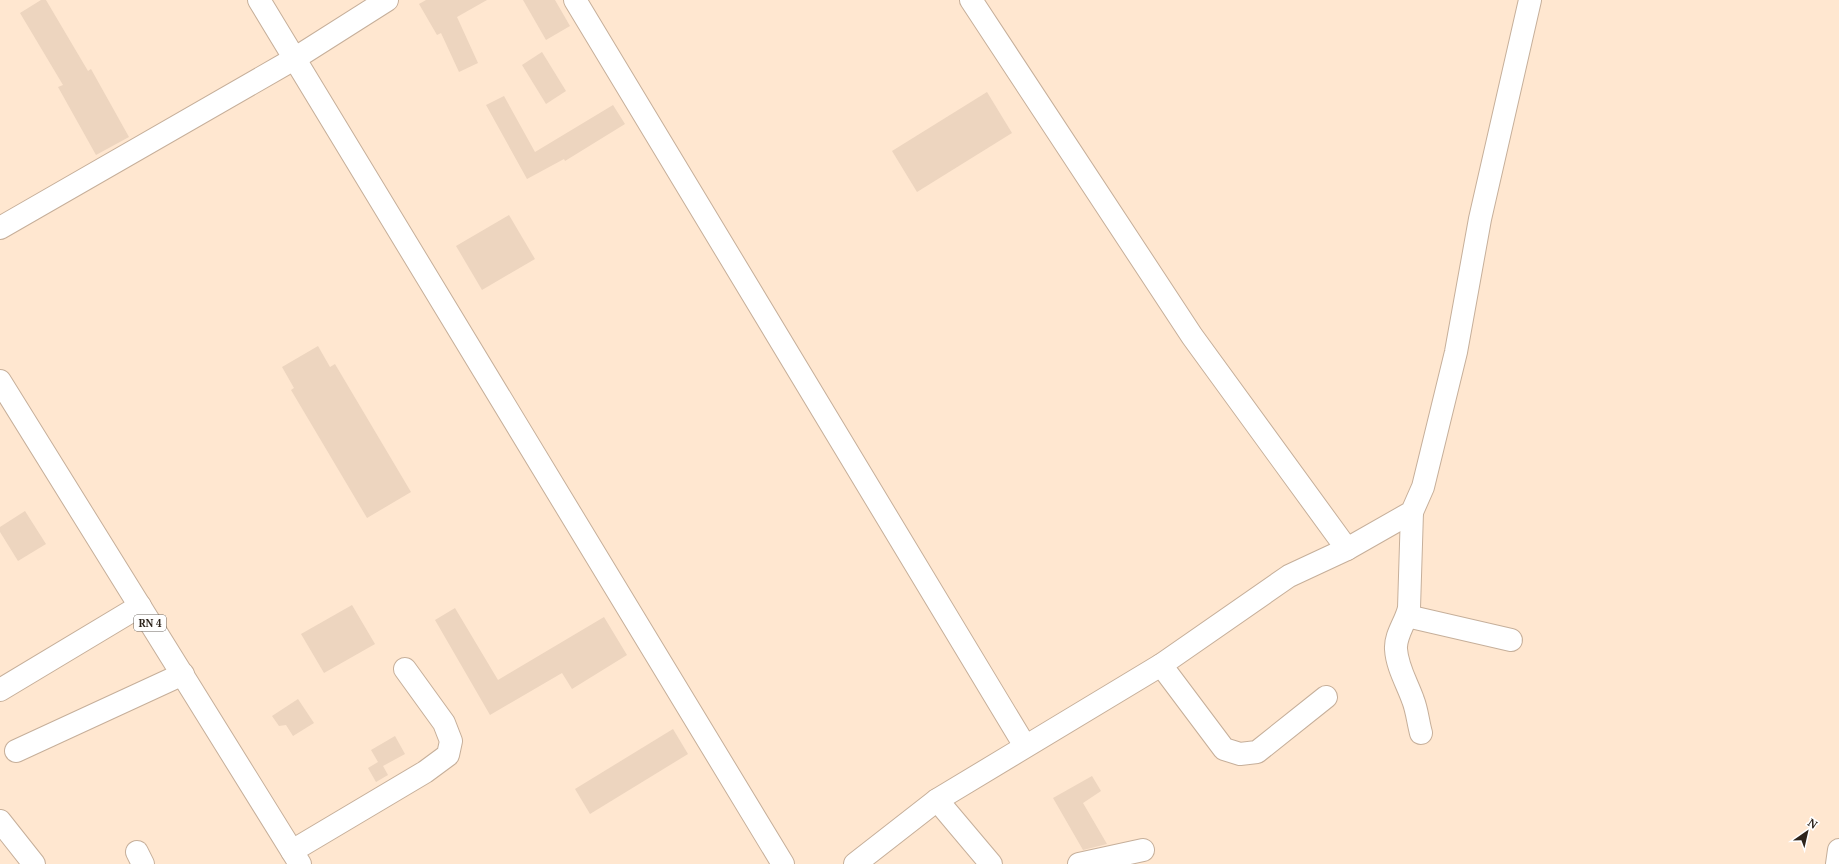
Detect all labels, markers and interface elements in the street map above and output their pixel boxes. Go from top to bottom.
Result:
road number: RN 4 [134,615,166,631]
north arrow [1787,812,1827,852]
text: N [1805,815,1821,832]

